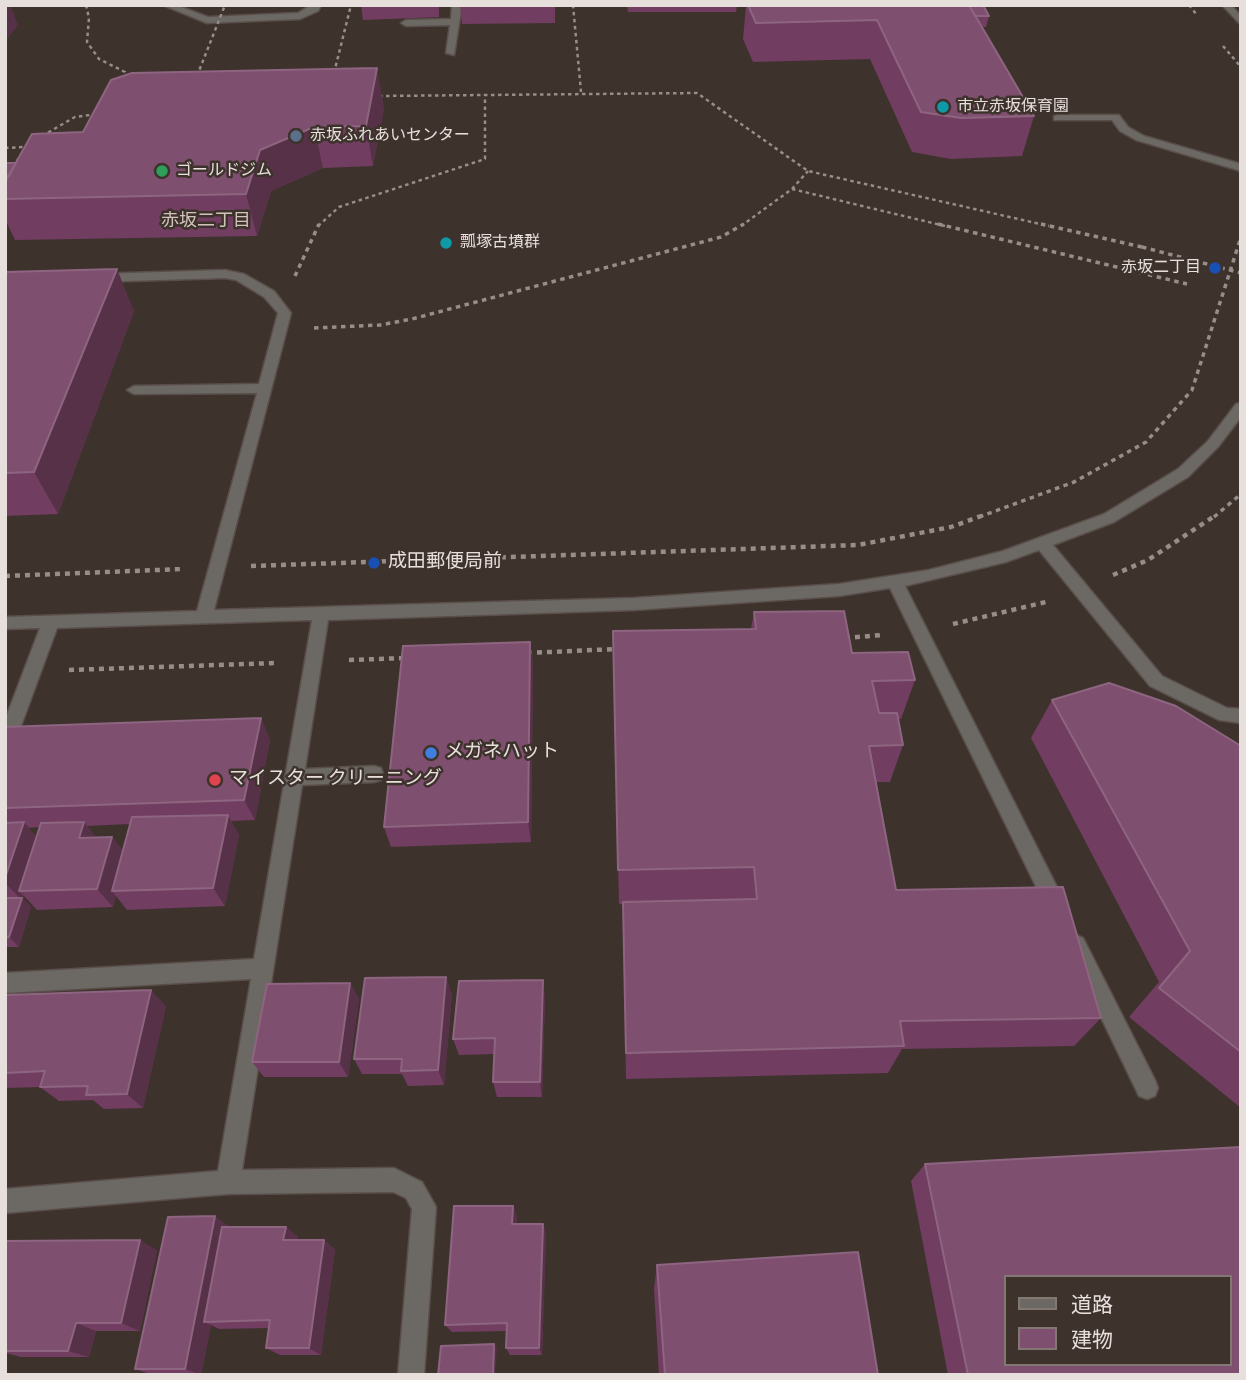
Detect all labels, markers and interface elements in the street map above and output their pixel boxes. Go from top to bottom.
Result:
place label: 市立赤坂保育園 [957,97,1069,117]
marker: 市立赤坂保育園 [935,99,951,115]
place label: 赤坂ふれあいセンター [310,126,470,146]
marker: 赤坂ふれあいセンター [288,128,304,144]
place label: ゴールドジム [176,161,272,181]
marker: ゴールドジム [154,163,170,179]
district label: 赤坂二丁目 [161,211,251,233]
place label: 瓢塚古墳群 [460,233,540,253]
marker: 瓢塚古墳群 [438,235,454,251]
place label: 赤坂二丁目 [1121,258,1201,278]
marker: 赤坂二丁目 [1207,260,1223,276]
place label: 成田郵便局前 [388,552,502,574]
marker: 成田郵便局前 [366,555,382,571]
place label: メガネハット [445,742,559,764]
marker: メガネハット [423,745,439,761]
place label: マイスター クリーニング [229,769,442,791]
marker: マイスター クリーニング [207,772,223,788]
legend [1004,1275,1232,1366]
text: 道路 [1071,1290,1113,1320]
text: 建物 [1071,1325,1113,1355]

